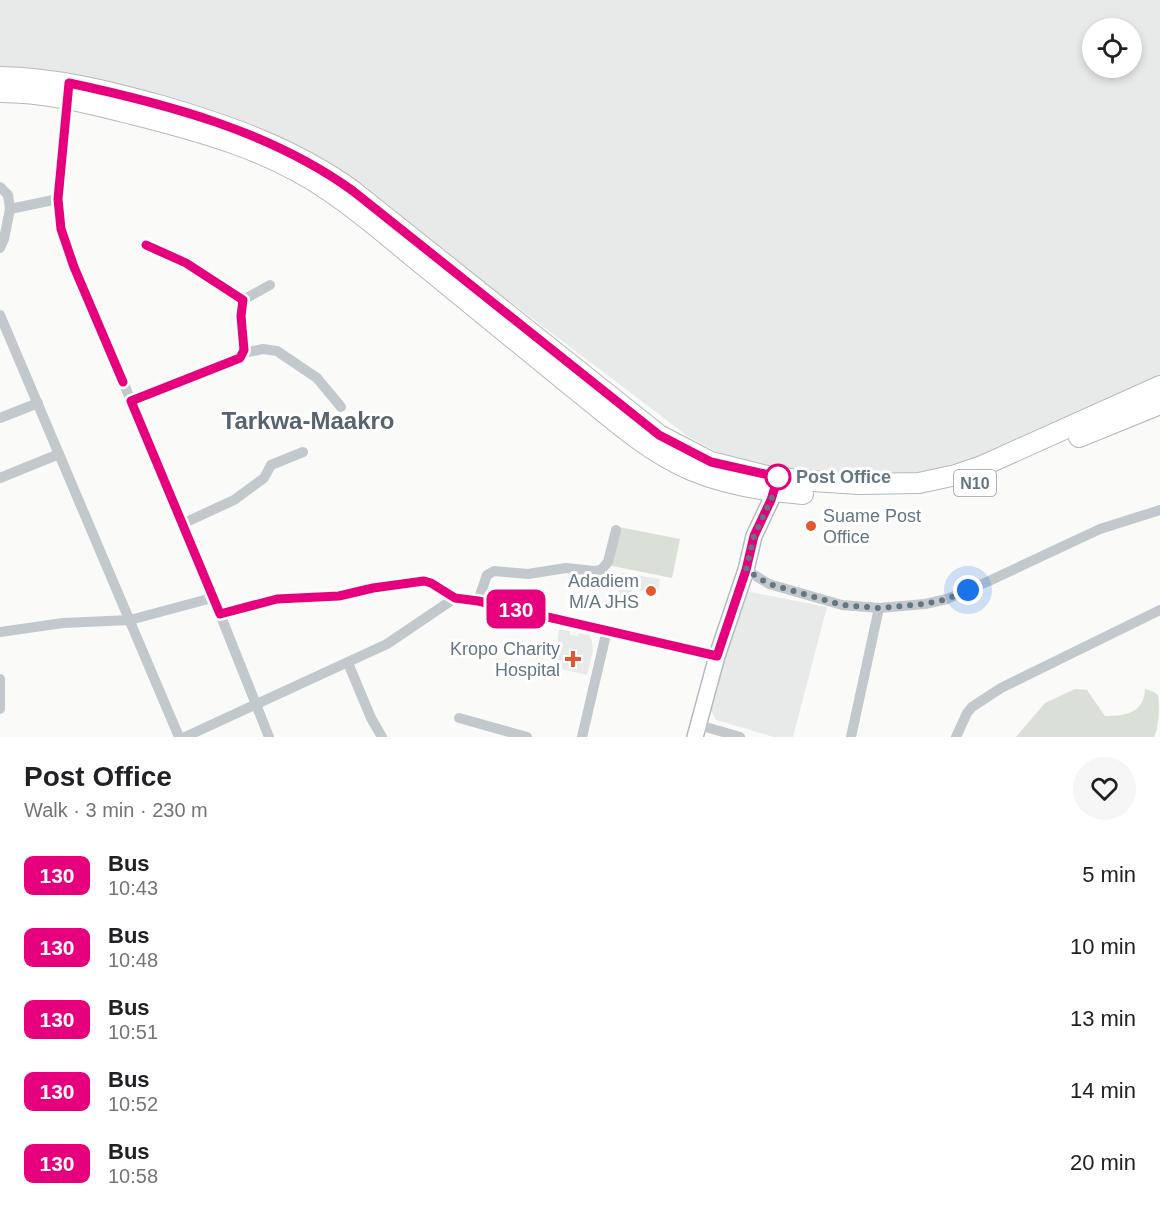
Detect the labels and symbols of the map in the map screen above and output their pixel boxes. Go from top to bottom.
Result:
district label: Tarkwa-Maakro [222,407,394,434]
marker: Post Office [765,464,791,490]
place label: Post Office [796,467,891,487]
road number: N10 [954,470,996,496]
place label: Suame Post Office [823,506,921,547]
marker: Suame Post Office [804,519,818,533]
place label: Adadiem M/A JHS [568,571,639,612]
your location [953,575,983,605]
marker: Adadiem M/A JHS [644,584,658,598]
line badge: 130 [482,590,550,628]
place label: Kropo Charity Hospital [450,639,560,680]
marker: Kropo Charity Hospital [564,650,582,668]

